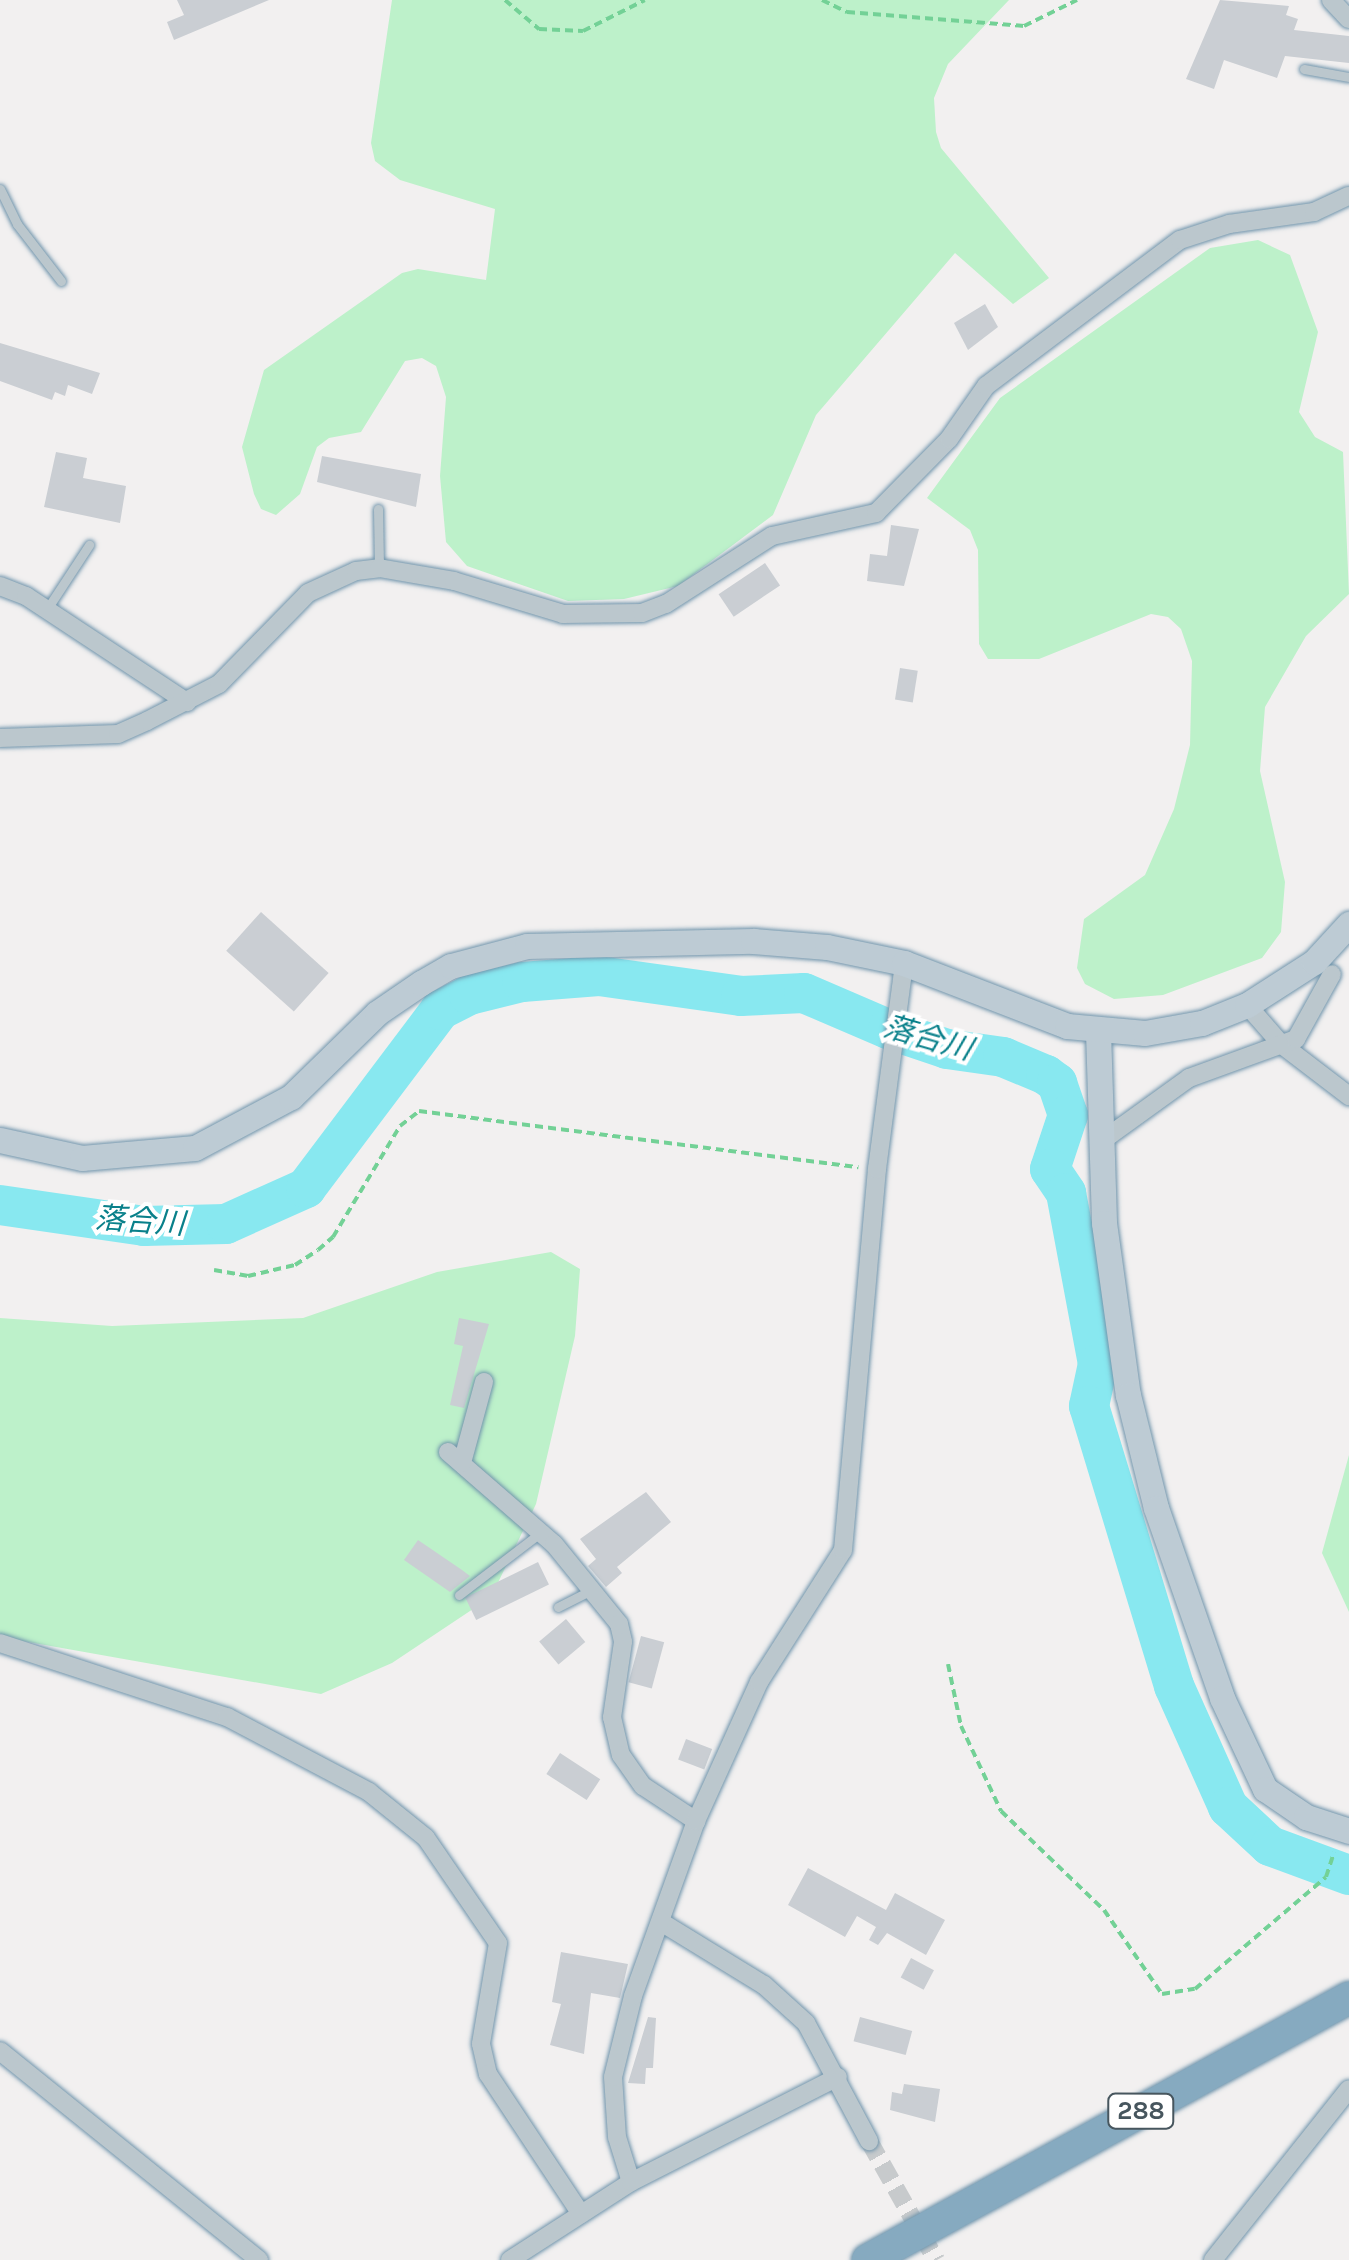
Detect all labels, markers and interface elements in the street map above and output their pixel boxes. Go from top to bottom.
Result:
water label: 落合川 [880,1008,976,1068]
water label: 落合川 [94,1200,186,1242]
road number: 288 [1106,2091,1176,2131]

